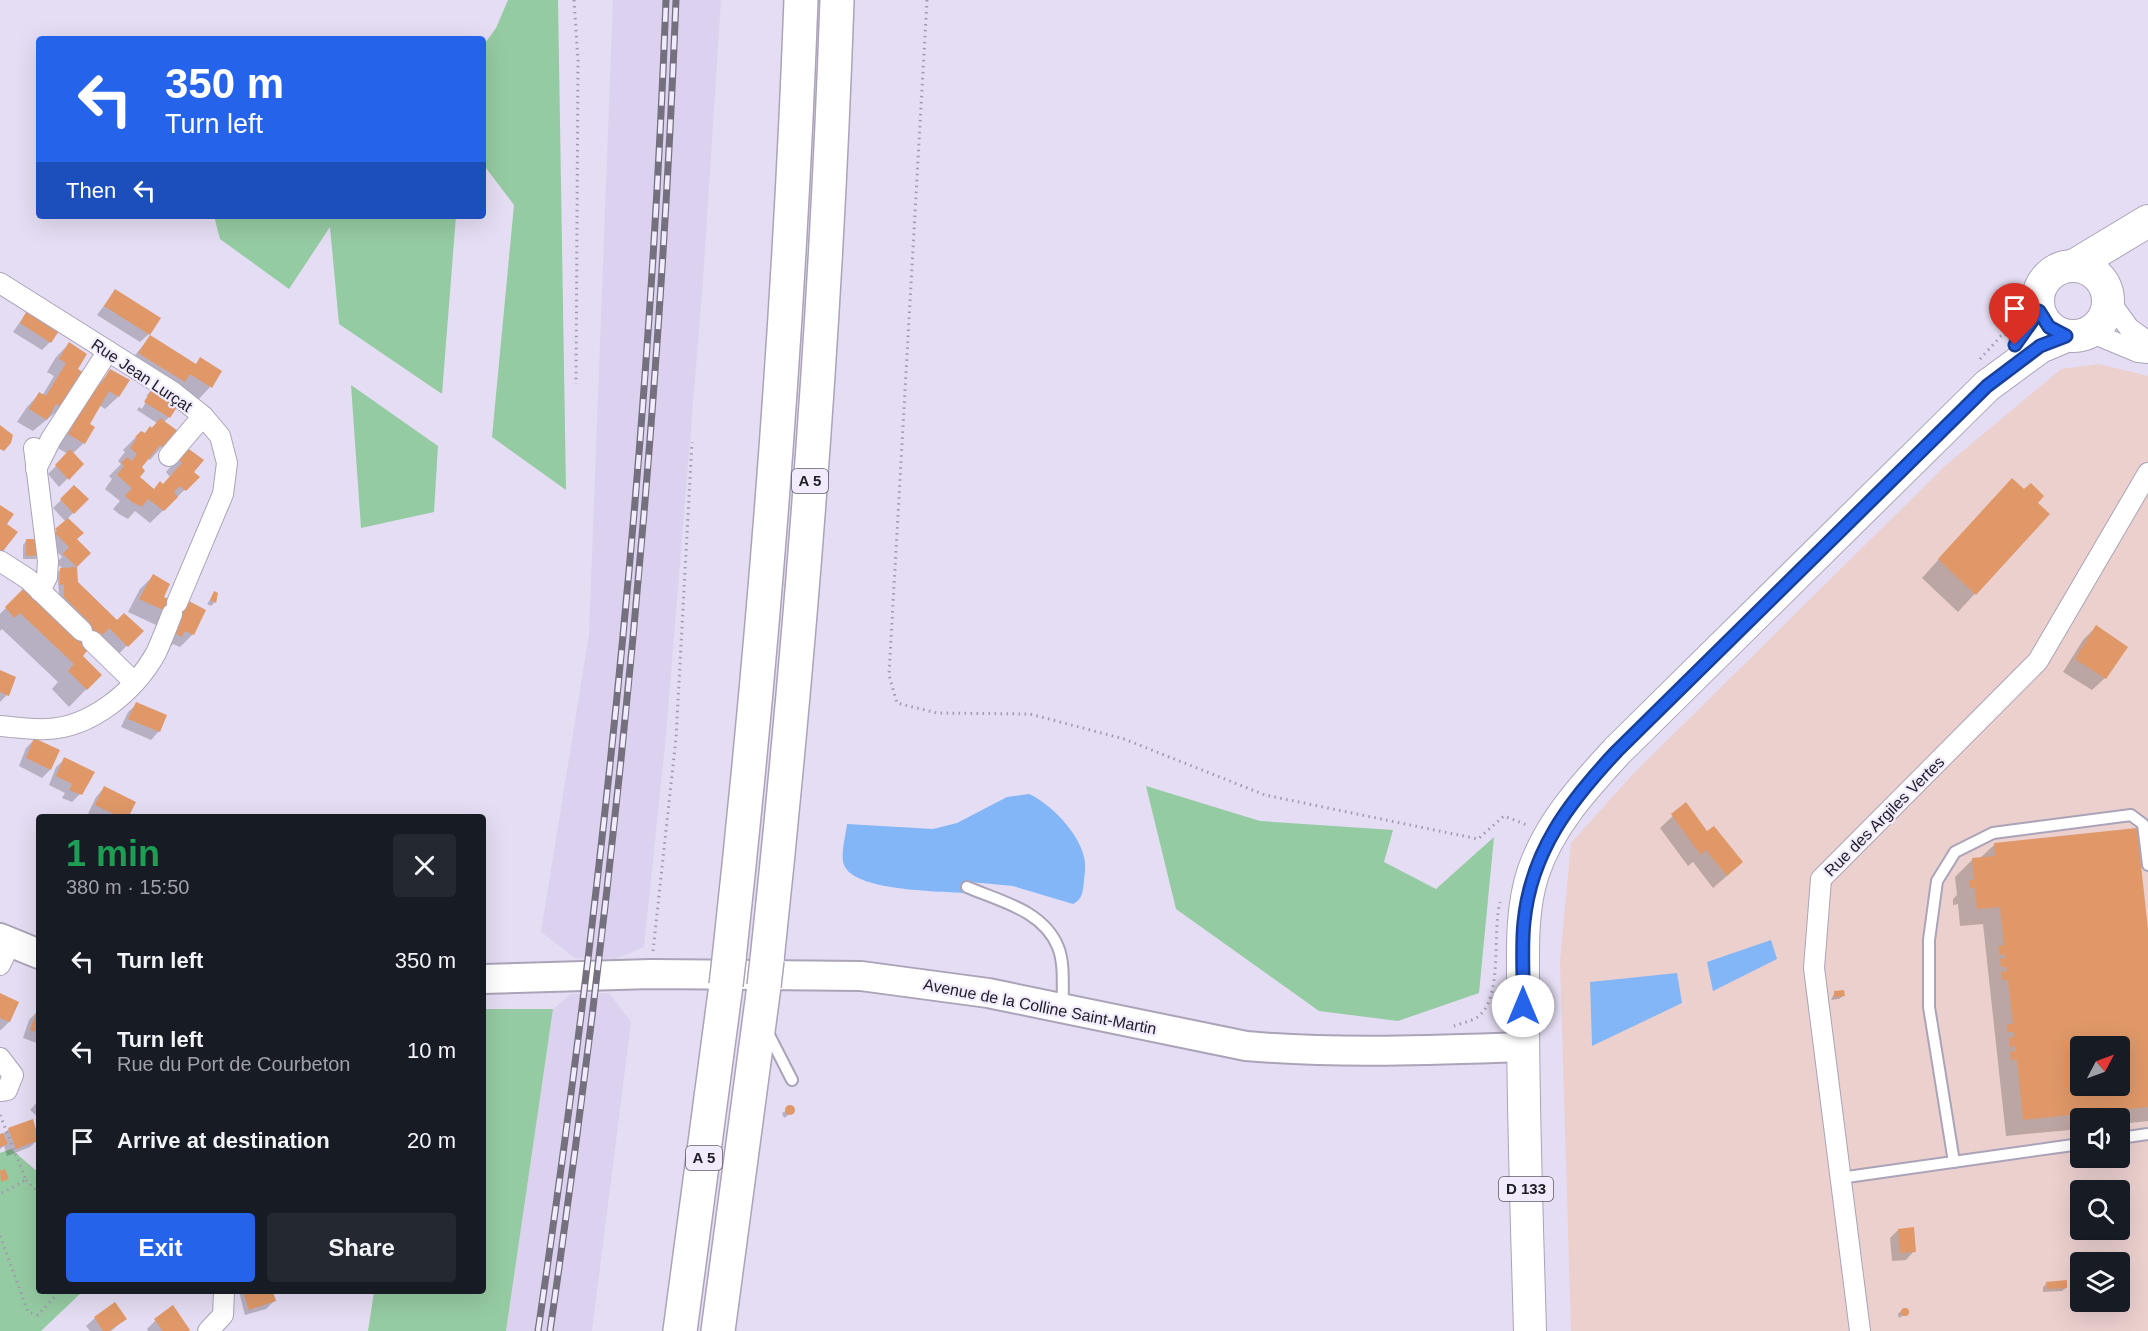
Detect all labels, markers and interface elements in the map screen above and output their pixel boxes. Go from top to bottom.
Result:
icon: left [66,60,144,138]
text: 350 m [165,60,284,107]
text: Turn left [165,109,263,139]
icon: left [128,174,161,207]
text: Then [66,178,116,203]
pin [1989,283,2040,345]
icon: arrive [1998,292,2031,325]
street label: Rue Jean Lurçat [88,336,196,416]
road number: A 5 [792,469,828,493]
street label: Rue des Argiles Vertes [1821,753,1948,880]
text: 1 min [66,833,160,874]
button: close [393,834,456,897]
text: 380 m · 15:50 [66,876,189,898]
icon: left [66,945,99,978]
text: Turn left [117,948,203,973]
text: 350 m [395,948,456,973]
position arrow [1491,974,1555,1038]
street label: Avenue de la Colline Saint-Martin [922,976,1158,1037]
text: Turn left [117,1027,203,1052]
icon: left [66,1035,99,1068]
north arrow [2070,1036,2130,1096]
map controls [2070,1036,2130,1312]
text: 10 m [407,1038,456,1063]
text: Rue du Port de Courbeton [117,1053,351,1075]
button: sound [2070,1108,2130,1168]
icon: arrive [66,1125,99,1158]
text: Arrive at destination [117,1128,330,1153]
text: 20 m [407,1128,456,1153]
road number: A 5 [686,1146,722,1170]
road number: D 133 [1499,1177,1553,1201]
button: search [2070,1180,2130,1240]
button: Exit [66,1213,255,1282]
button: Share [267,1213,456,1282]
button: layers [2070,1252,2130,1312]

